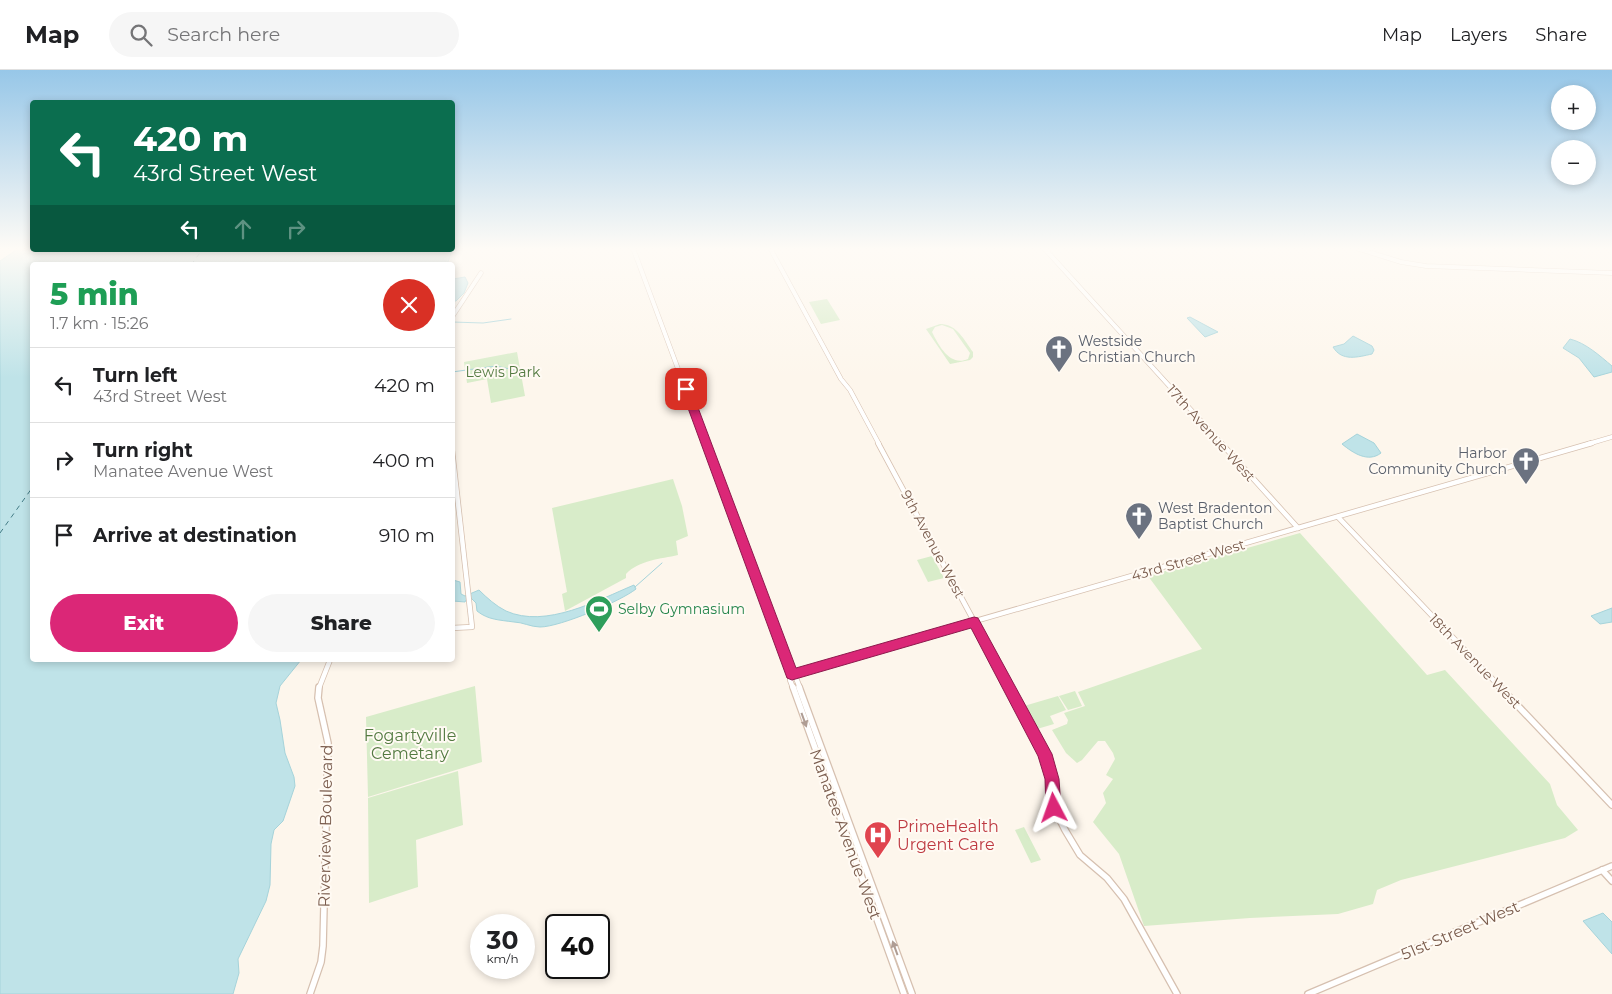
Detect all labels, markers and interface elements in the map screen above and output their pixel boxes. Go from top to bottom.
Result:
search box [109,12,459,57]
text: Map [25,20,79,49]
icon: search [127,21,155,49]
text: Search here [167,23,280,46]
text: Map [1382,24,1422,46]
text: Layers [1450,24,1507,46]
text: Share [1535,24,1587,46]
map controls [1551,85,1596,185]
button: + [1551,85,1596,130]
text: 420 m [133,117,248,160]
icon: left [50,120,115,185]
button: − [1551,140,1596,185]
text: 43rd Street West [133,160,317,187]
icon: left [176,215,204,243]
icon: ahead [229,215,257,243]
icon: right [282,215,310,243]
text: 5 min [50,276,139,313]
button: close [383,279,435,331]
text: 1.7 km · 15:26 [50,314,148,333]
place label: Westside Christian Church [1078,332,1196,366]
church icon: Westside Christian Church [1044,334,1074,373]
park label: Lewis Park [465,363,541,381]
text: Turn left [93,364,178,387]
pin [665,368,707,410]
icon: left [50,371,78,399]
text: 420 m [374,374,435,397]
icon: arrive [672,375,700,403]
street label: 17th Avenue West [1163,381,1259,485]
text: 43rd Street West [93,387,227,406]
text: Turn right [93,439,193,462]
place label: Harbor Community Church [1368,444,1507,478]
icon: right [50,446,78,474]
church icon: Harbor Community Church [1511,446,1541,485]
text: 400 m [372,449,435,472]
text: Manatee Avenue West [93,462,273,481]
street label: 9th Avenue West [897,487,969,601]
place label: West Bradenton Baptist Church [1158,499,1272,533]
church icon: West Bradenton Baptist Church [1124,501,1154,540]
icon: arrive [50,521,78,549]
text: Arrive at destination [93,524,297,547]
text: 910 m [379,524,435,547]
street label: 43rd Street West [1129,535,1247,585]
button: Exit [50,594,238,652]
button: Share [248,594,435,652]
sports icon: Selby Gymnasium [584,594,614,633]
place label: Selby Gymnasium [618,600,745,618]
street label: 18th Avenue West [1425,610,1525,712]
one-way arrow [801,713,809,727]
park label: Fogartyville Cemetary [364,726,456,763]
street label: Riverview Boulevard [315,744,336,908]
street label: Manatee Avenue West [806,746,885,923]
position arrow [1027,781,1079,833]
place label: PrimeHealth Urgent Care [897,817,999,854]
hospital icon: PrimeHealth Urgent Care [863,820,893,859]
street label: 51st Street West [1398,897,1523,964]
speed limit sign: 40 [545,914,610,979]
text: 30 [487,925,518,955]
one-way arrow [891,940,899,955]
text: km/h [486,951,519,966]

